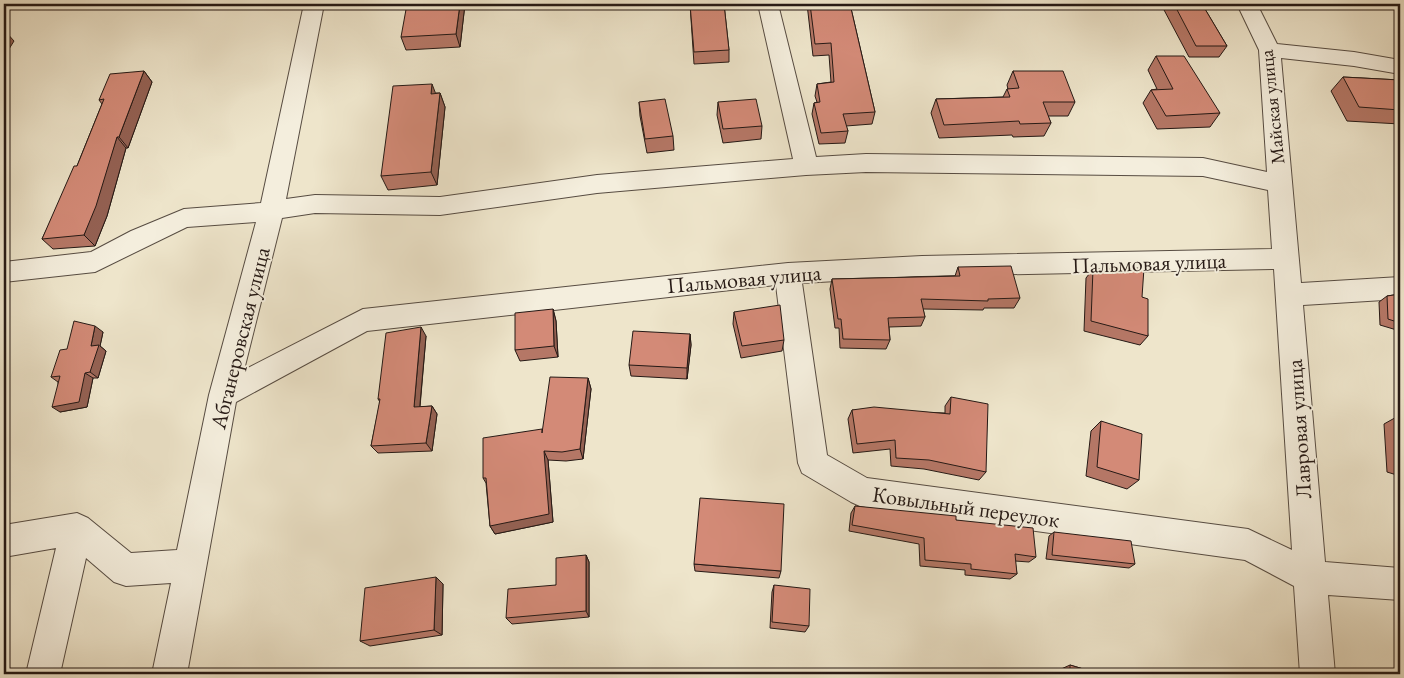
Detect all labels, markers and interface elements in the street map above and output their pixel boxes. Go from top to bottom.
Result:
street label: Майская улица [1254,48,1290,165]
street label: Абганеровская улица [203,244,277,433]
street label: Пальмовая улица [1071,246,1227,280]
street label: Пальмовая улица [666,258,823,300]
street label: Лавровая улица [1280,358,1318,500]
street label: Ковыльный переулок [871,480,1062,535]

